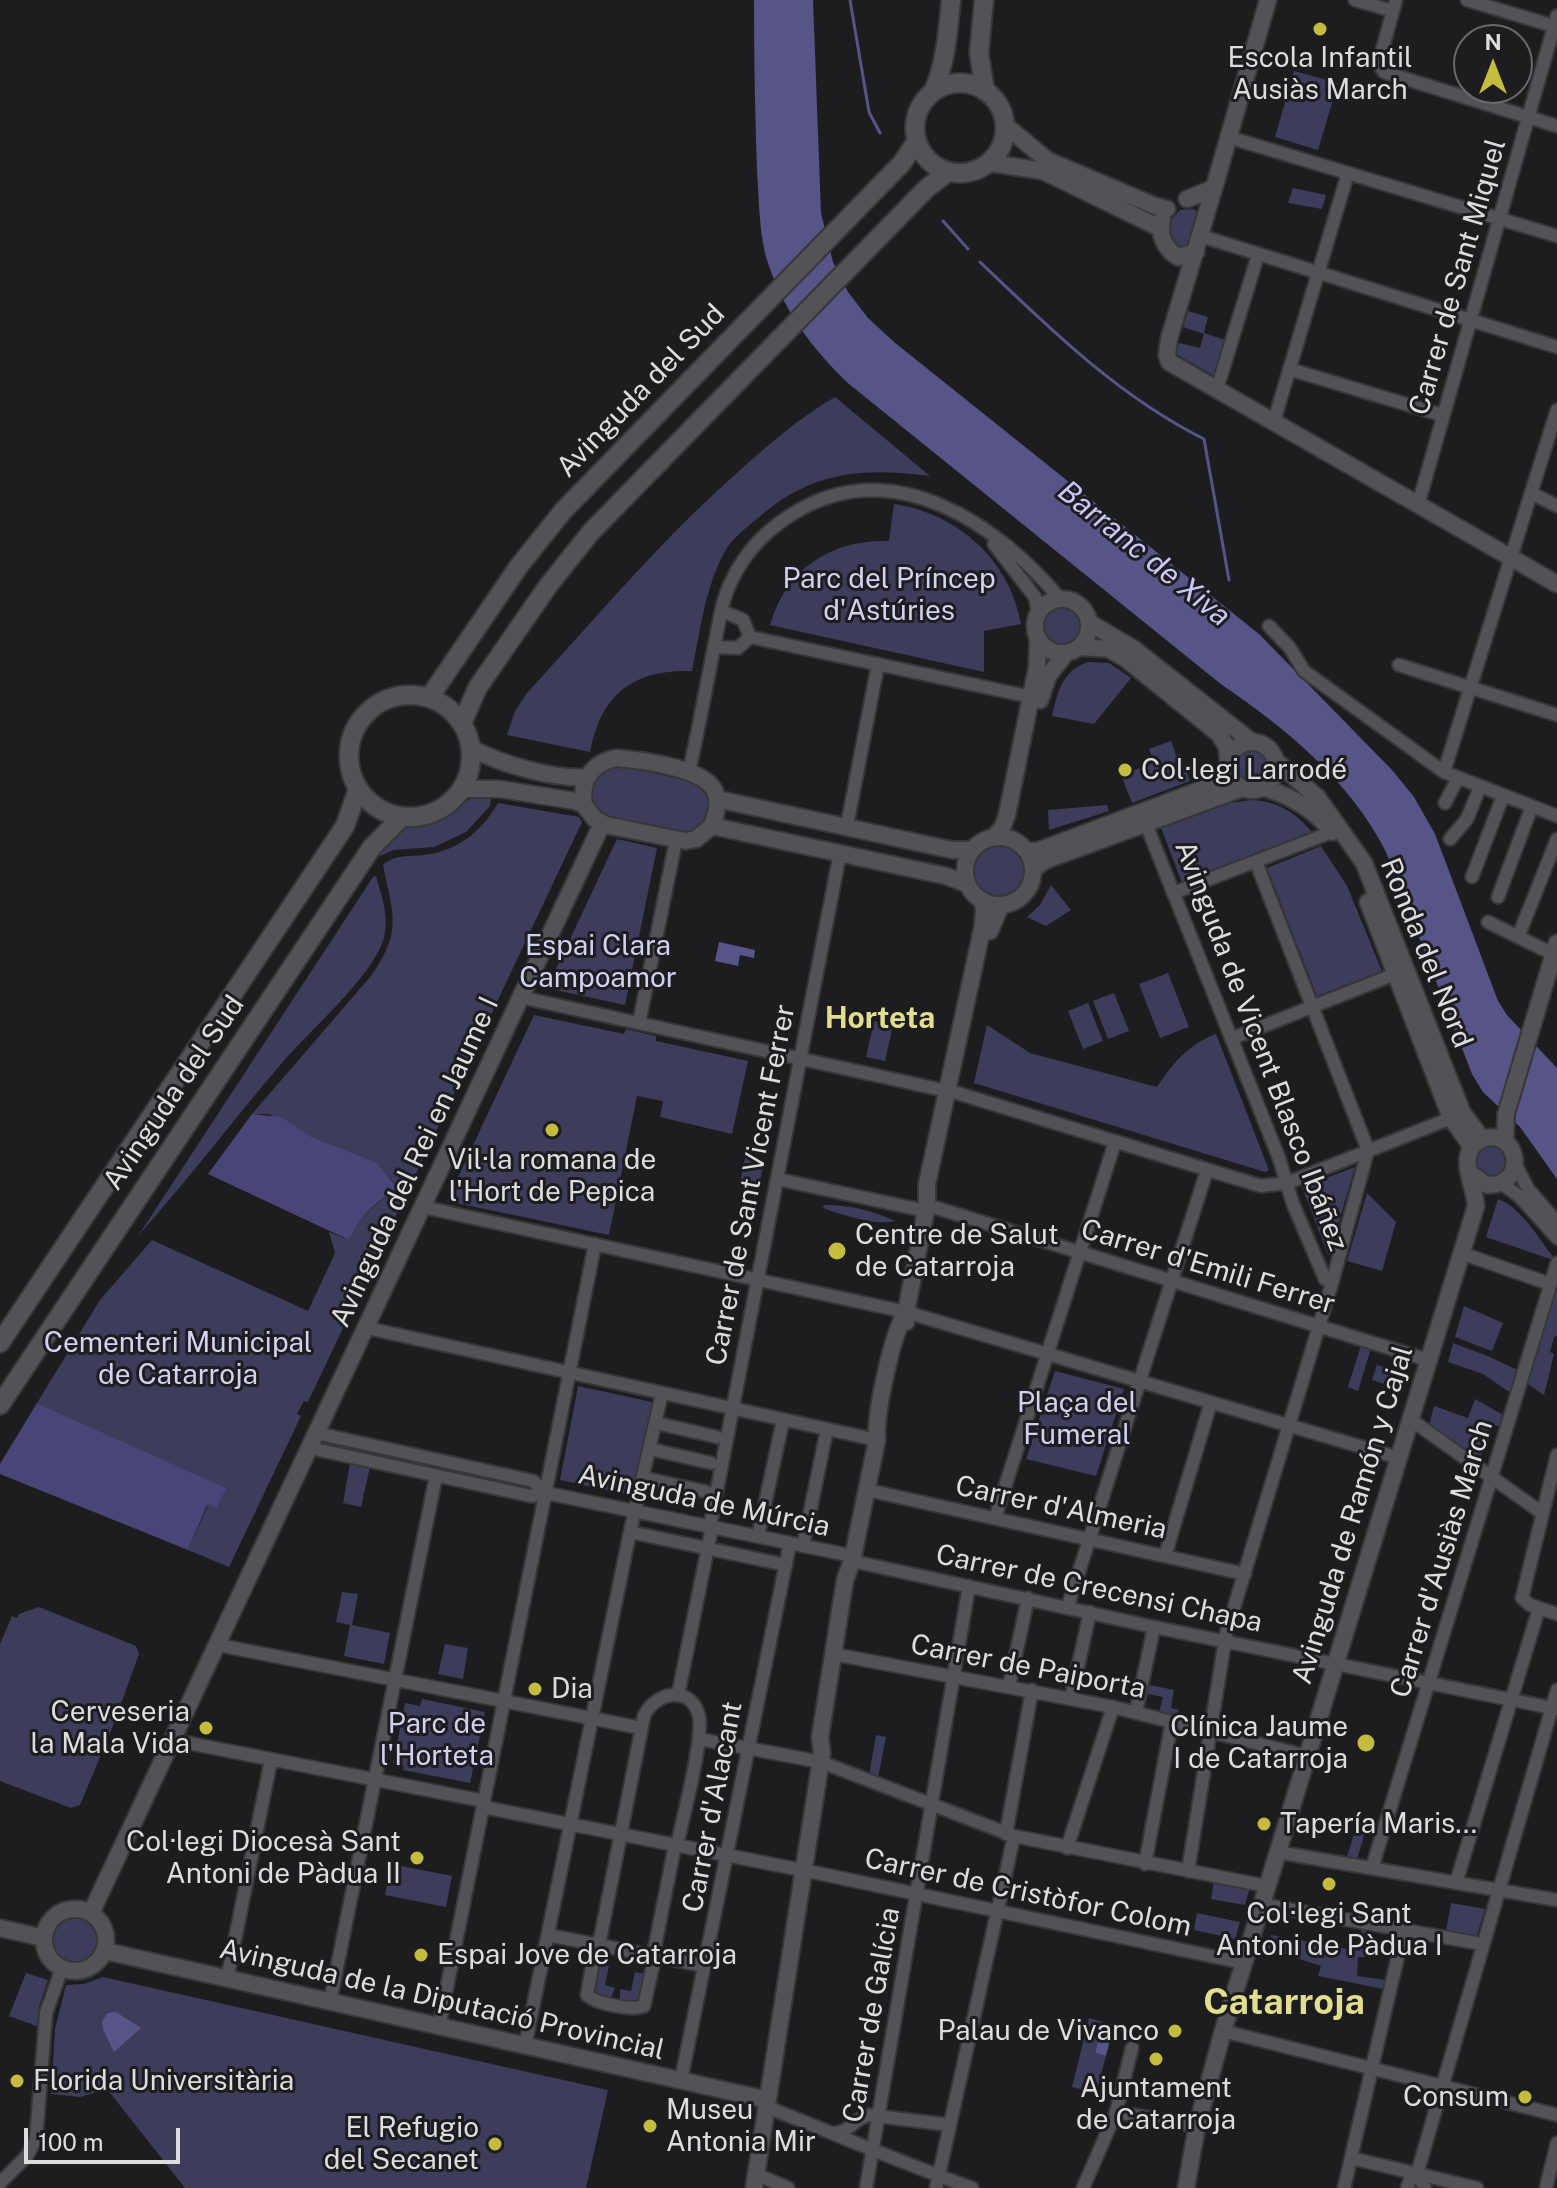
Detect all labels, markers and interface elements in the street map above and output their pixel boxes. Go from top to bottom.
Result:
marker: Escola Infantil Ausiàs March [1311,20,1329,38]
north arrow [1453,24,1533,104]
text: N [1484,29,1502,55]
place label: Escola Infantil Ausiàs March [1227,41,1413,107]
street label: Carrer de Sant Miquel [1402,135,1514,419]
street label: Avinguda del Sud [550,298,732,484]
water label: Barranc de Xiva [1051,474,1237,634]
park label: Parc del Príncep d'Astúries [782,562,996,628]
place label: Col·legi Larrodé [1141,753,1347,787]
marker: Col·legi Larrodé [1116,761,1134,779]
street label: Avinguda de Vicent Blasco Ibáñez [1167,836,1355,1256]
street label: Ronda del Nord [1373,853,1479,1053]
park label: Espai Clara Campoamor [519,929,677,995]
street label: Avinguda del Sud [96,989,252,1197]
street label: Avinguda del Rei en Jaume I [324,992,506,1332]
district label: Horteta [825,1001,935,1037]
street label: Carrer de Sant Vicent Ferrer [699,1002,803,1368]
marker: Vil·la romana de l'Hort de Pepica [543,1121,561,1139]
place label: Vil·la romana de l'Hort de Pepica [448,1143,656,1209]
street label: Carrer d'Emili Ferrer [1077,1212,1339,1322]
place label: Centre de Salut de Catarroja [855,1218,1059,1284]
marker: Centre de Salut de Catarroja [826,1240,848,1262]
park label: Cementeri Municipal de Catarroja [44,1326,312,1392]
street label: Avinguda de Ramón y Cajal [1285,1342,1421,1688]
park label: Plaça del Fumeral [1017,1386,1137,1452]
street label: Carrer d'Ausiàs March [1384,1416,1500,1702]
street label: Avinguda de Múrcia [575,1458,833,1544]
street label: Carrer d'Almeria [952,1469,1170,1547]
street label: Carrer de Crecensi Chapa [933,1538,1265,1640]
street label: Carrer de Paiporta [908,1628,1148,1706]
place label: Dia [551,1672,593,1706]
marker: Dia [526,1680,544,1698]
place label: Cerveseria la Mala Vida [31,1695,190,1761]
street label: Carrer d'Alacant [676,1699,750,1915]
park label: Parc de l'Horteta [380,1707,494,1773]
place label: Clínica Jaume I de Catarroja [1170,1710,1348,1776]
marker: Cerveseria la Mala Vida [197,1719,215,1737]
marker: Clínica Jaume I de Catarroja [1355,1732,1377,1754]
place label: Tapería Maris... [1280,1807,1477,1841]
marker: Tapería Maris... [1255,1815,1273,1833]
place label: Col·legi Diocesà Sant Antoni de Pàdua II [126,1825,401,1891]
street label: Carrer de Cristòfor Colom [861,1842,1195,1944]
marker: Col·legi Diocesà Sant Antoni de Pàdua II [408,1849,426,1867]
marker: Col·legi Sant Antoni de Pàdua I [1320,1875,1338,1893]
place label: Col·legi Sant Antoni de Pàdua I [1215,1897,1443,1963]
street label: Carrer de Galícia [837,1905,907,2125]
street label: Avinguda de la Diputació Provincial [216,1932,668,2068]
place label: Espai Jove de Catarroja [437,1938,737,1972]
marker: Espai Jove de Catarroja [412,1946,430,1964]
district label: Catarroja [1203,1981,1365,2025]
place label: Palau de Vivanco [938,2014,1159,2048]
marker: Palau de Vivanco [1166,2022,1184,2040]
marker: Ajuntament de Catarroja [1147,2050,1165,2068]
place label: Florida Universitària [33,2064,294,2098]
place label: Ajuntament de Catarroja [1076,2071,1236,2137]
marker: Florida Universitària [8,2072,26,2090]
place label: Consum [1403,2080,1509,2114]
marker: Consum [1516,2088,1534,2106]
place label: Museu Antonia Mir [666,2093,816,2159]
place label: El Refugio del Secanet [324,2111,479,2177]
scale bar [28,2112,184,2162]
marker: Museu Antonia Mir [641,2117,659,2135]
text: 100 m [38,2128,104,2156]
marker: El Refugio del Secanet [486,2135,504,2153]

